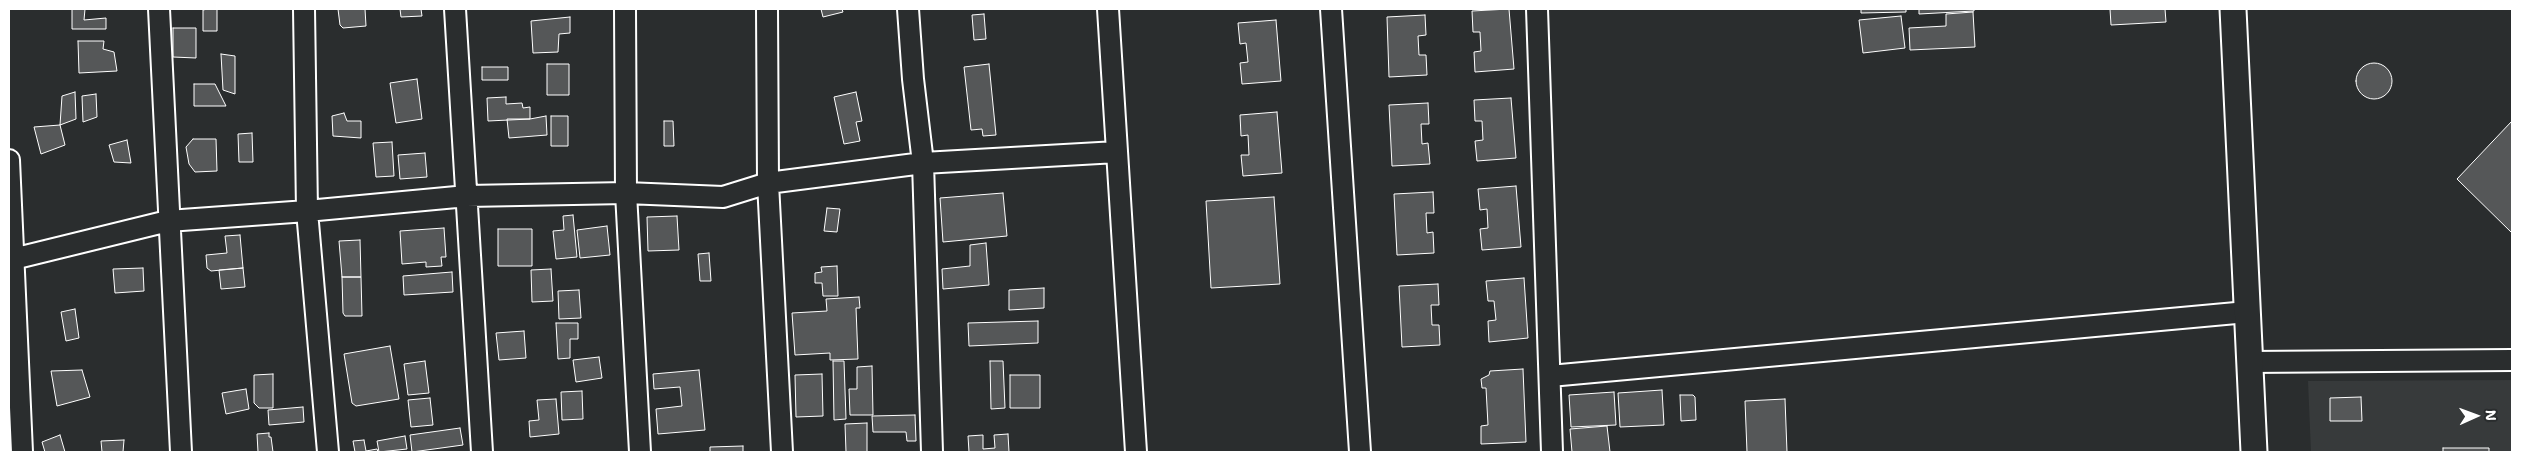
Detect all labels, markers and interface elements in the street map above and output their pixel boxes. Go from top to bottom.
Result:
north arrow [2451,391,2501,441]
text: N [2482,410,2500,421]

